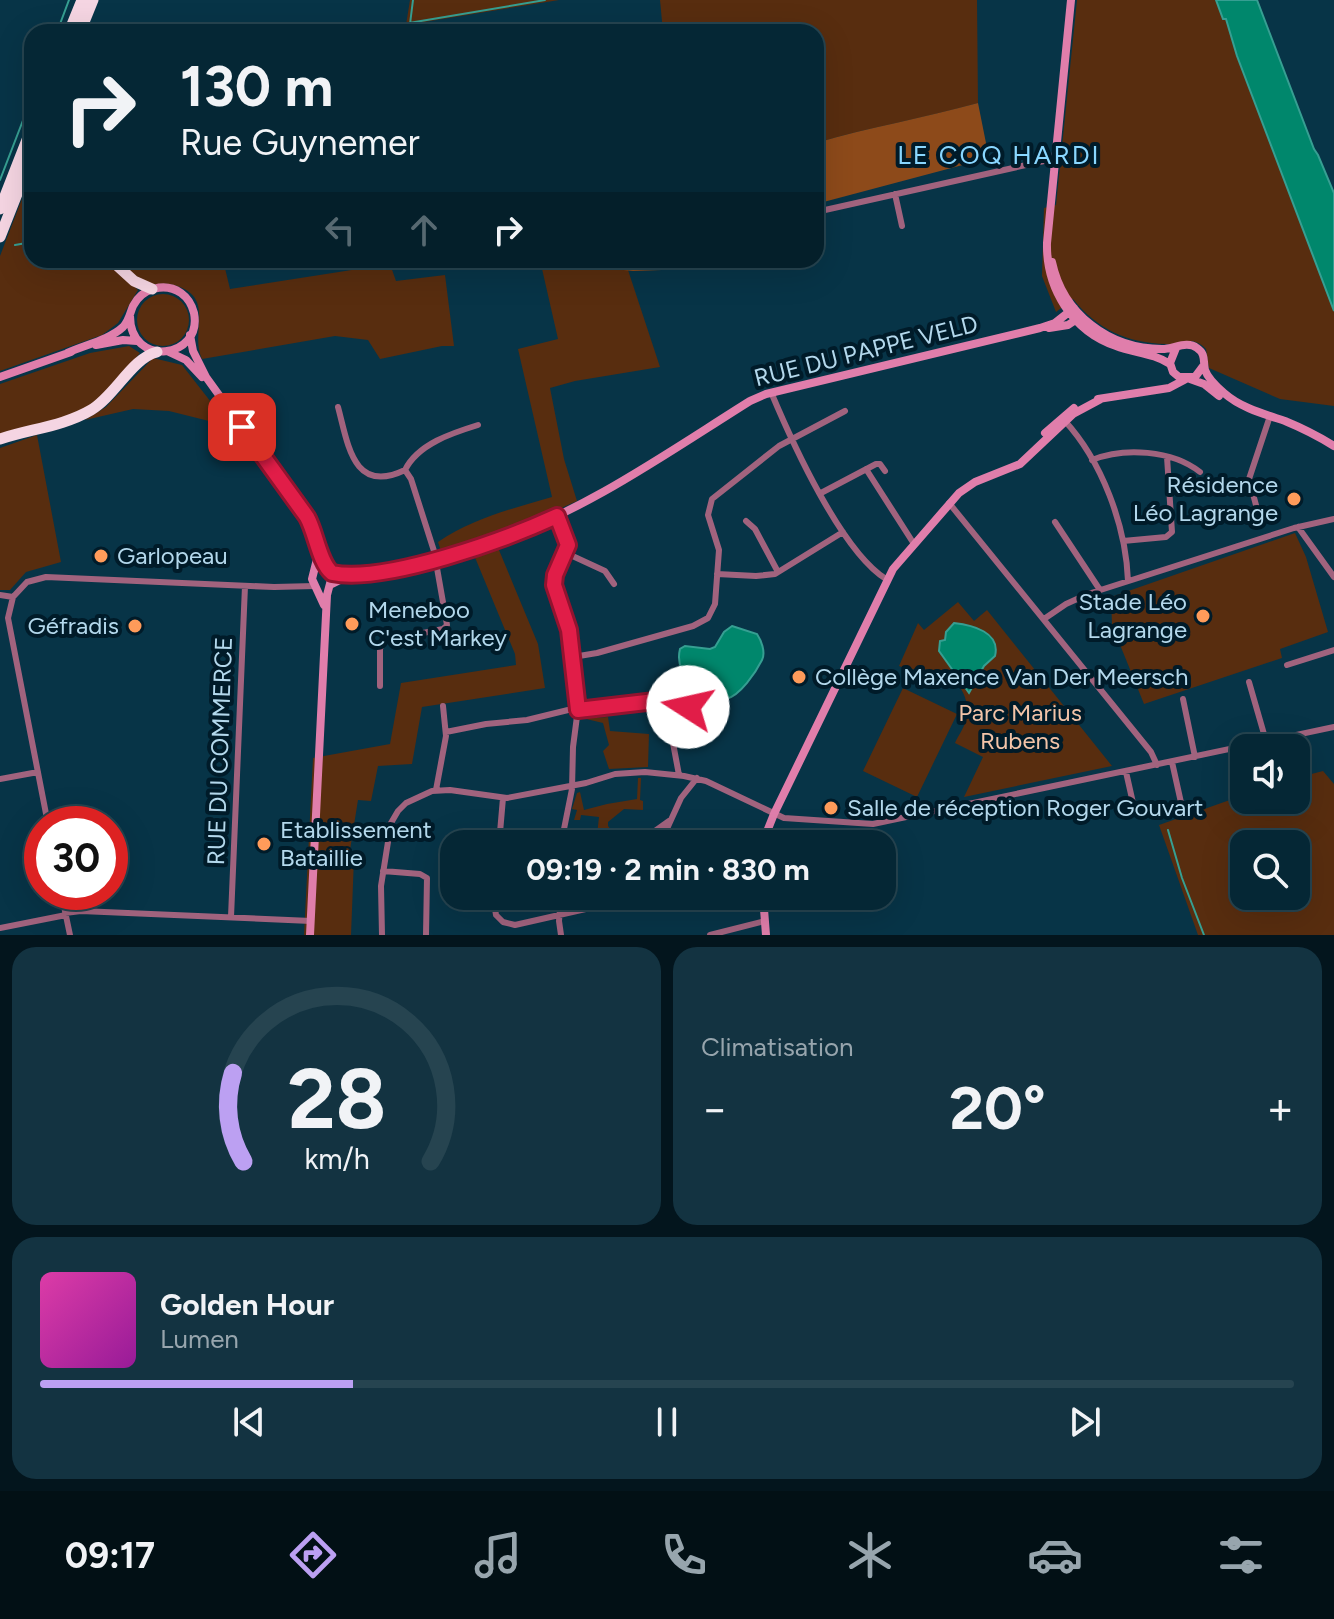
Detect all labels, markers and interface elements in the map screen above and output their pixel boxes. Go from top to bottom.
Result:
text: 130 m [180,53,333,120]
icon: right [48,56,152,160]
text: Rue Guynemer [180,121,420,164]
district label: LE COQ HARDI [897,139,1101,171]
icon: left [318,208,362,252]
icon: ahead [402,208,446,252]
icon: right [486,208,530,252]
street label: RUE DU PAPPE VELD [751,309,981,392]
pin [208,393,276,461]
icon: arrive [220,405,264,449]
place label: Résidence Léo Lagrange [1133,470,1278,527]
marker: Résidence Léo Lagrange [1285,490,1303,508]
place label: Garlopeau [117,541,228,570]
marker: Garlopeau [92,547,110,565]
place label: Stade Léo Lagrange [1078,587,1187,644]
place label: Meneboo C'est Markey [368,595,507,652]
marker: Stade Léo Lagrange [1194,607,1212,625]
place label: Géfradis [28,611,119,640]
marker: Meneboo C'est Markey [343,615,361,633]
marker: Géfradis [126,617,144,635]
street label: RUE DU COMMERCE [201,636,238,866]
place label: Collège Maxence Van Der Meersch [815,662,1188,691]
position arrow [646,665,730,749]
marker: Collège Maxence Van Der Meersch [790,668,808,686]
park label: Parc Marius Rubens [958,698,1082,755]
map controls [1230,734,1310,910]
button: sound [1230,734,1310,814]
place label: Salle de réception Roger Gouvart [847,793,1203,822]
marker: Salle de réception Roger Gouvart [822,799,840,817]
speed limit sign: 30 [24,806,128,910]
place label: Etablissement Bataillie [280,815,432,872]
button: search [1230,830,1310,910]
marker: Etablissement Bataillie [255,835,273,853]
text: 09:19 · 2 min · 830 m [526,851,810,888]
text: Climatisation [701,1031,854,1063]
text: 28 [287,1049,386,1149]
text: 20° [949,1072,1046,1144]
text: − [701,1082,728,1135]
text: + [1267,1082,1294,1135]
text: km/h [304,1142,369,1176]
text: Golden Hour [160,1286,334,1323]
text: Lumen [160,1323,239,1355]
icon: previous [227,1400,271,1444]
icon: pause [645,1400,689,1444]
icon: next [1063,1400,1107,1444]
icon: directions [285,1527,341,1583]
icon: music [470,1527,526,1583]
icon: phone [656,1527,712,1583]
icon: climate [842,1527,898,1583]
icon: car [1027,1527,1083,1583]
icon: filters [1213,1527,1269,1583]
text: 09:17 [65,1534,155,1577]

